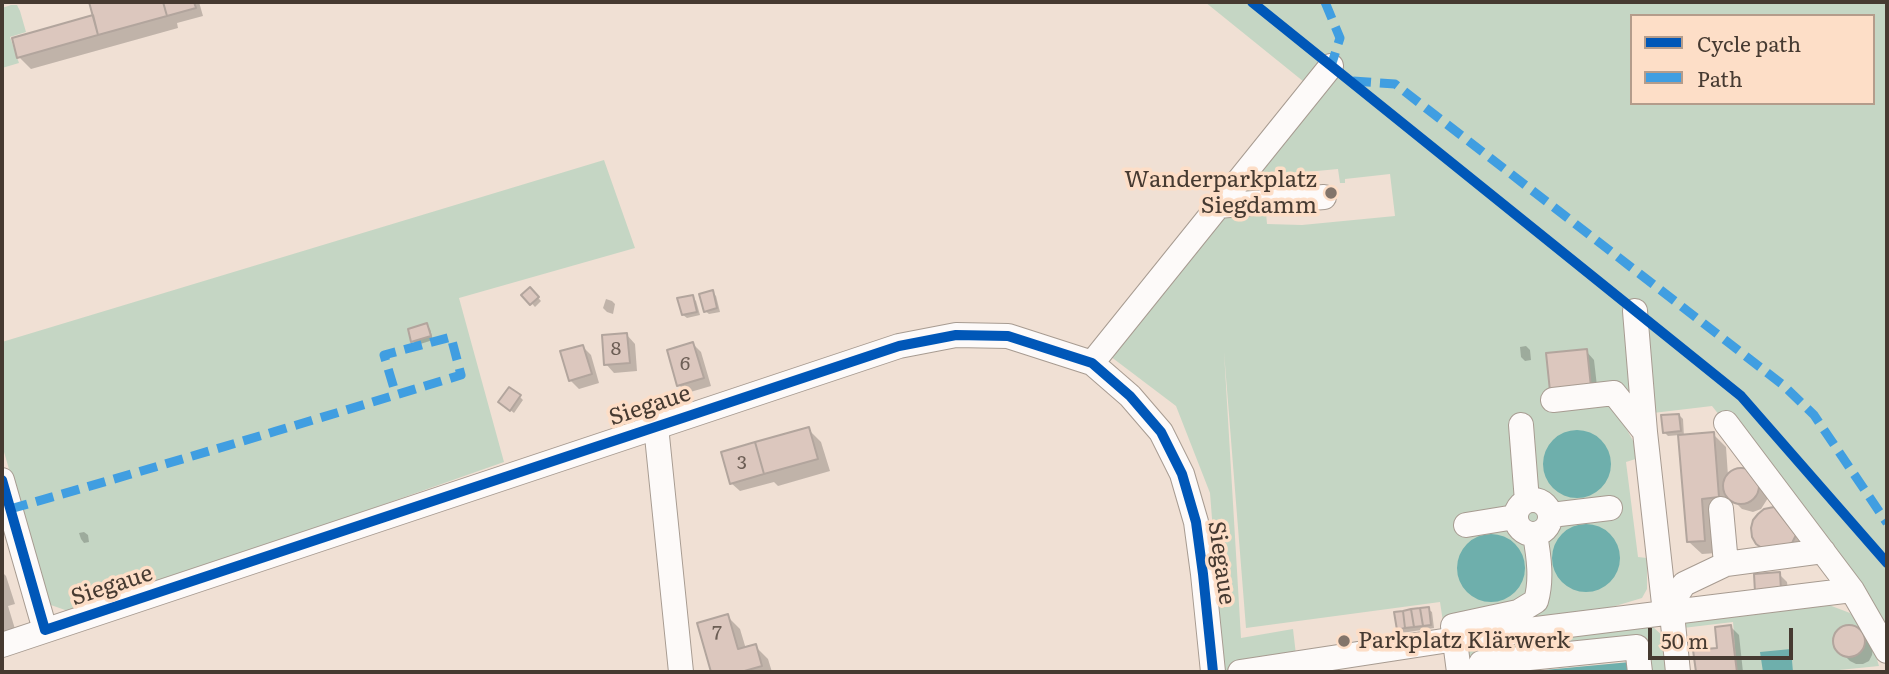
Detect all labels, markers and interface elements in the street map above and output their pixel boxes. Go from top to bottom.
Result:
legend [1630,14,1875,105]
text: Cycle path [1697,27,1801,58]
text: Path [1697,62,1743,93]
place label: Wanderparkplatz Siegdamm [1124,166,1317,220]
marker: Wanderparkplatz Siegdamm [1323,185,1339,201]
house number: 8 [611,338,621,360]
house number: 6 [680,353,690,375]
street label: Siegaue [606,380,694,432]
house number: 3 [737,452,747,474]
street label: Siegaue [1201,519,1241,607]
street label: Siegaue [68,560,156,612]
scale bar [1651,614,1796,658]
house number: 7 [712,622,722,644]
text: 50 m [1661,624,1708,655]
place label: Parkplatz Klärwerk [1358,627,1570,655]
marker: Parkplatz Klärwerk [1336,633,1352,649]

